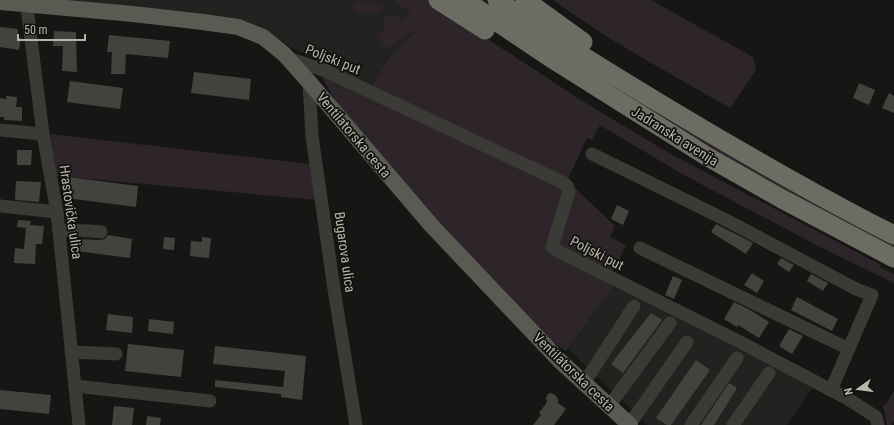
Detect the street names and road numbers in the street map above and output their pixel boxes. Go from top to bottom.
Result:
street label: Poljski put [303,41,363,77]
street label: Ventilatorska cesta [314,89,394,181]
street label: Jadranska avenija [629,103,721,169]
street label: Hrastovička ulica [56,164,86,260]
street label: Bugarova ulica [331,211,359,293]
street label: Poljski put [568,233,626,273]
street label: Ventilatorska cesta [530,329,618,415]

